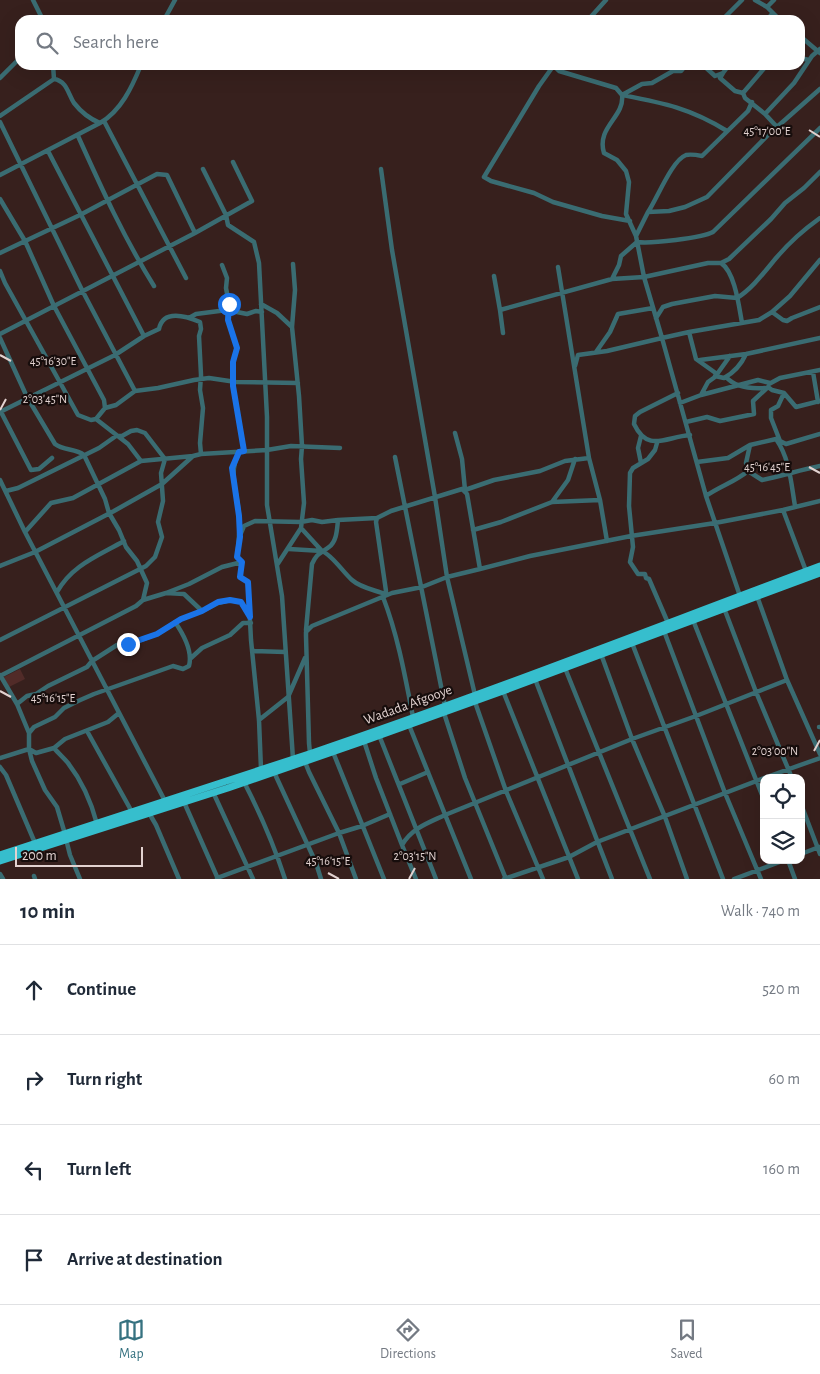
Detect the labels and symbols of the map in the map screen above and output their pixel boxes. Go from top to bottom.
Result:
text: 45°17'00"E [743,125,791,137]
route start [218,293,241,316]
text: 45°16'30"E [30,355,76,367]
text: 2°03'45"N [23,393,67,405]
text: 45°16'45"E [744,461,790,473]
route end [117,633,140,656]
street label: Wadada Afgooye [362,683,454,727]
text: 45°16'15"E [31,692,75,704]
text: 2°03'00"N [752,745,798,757]
scale bar [15,844,142,867]
text: 2°03'15"N [394,850,436,862]
text: 45°16'15"E [306,855,350,867]

